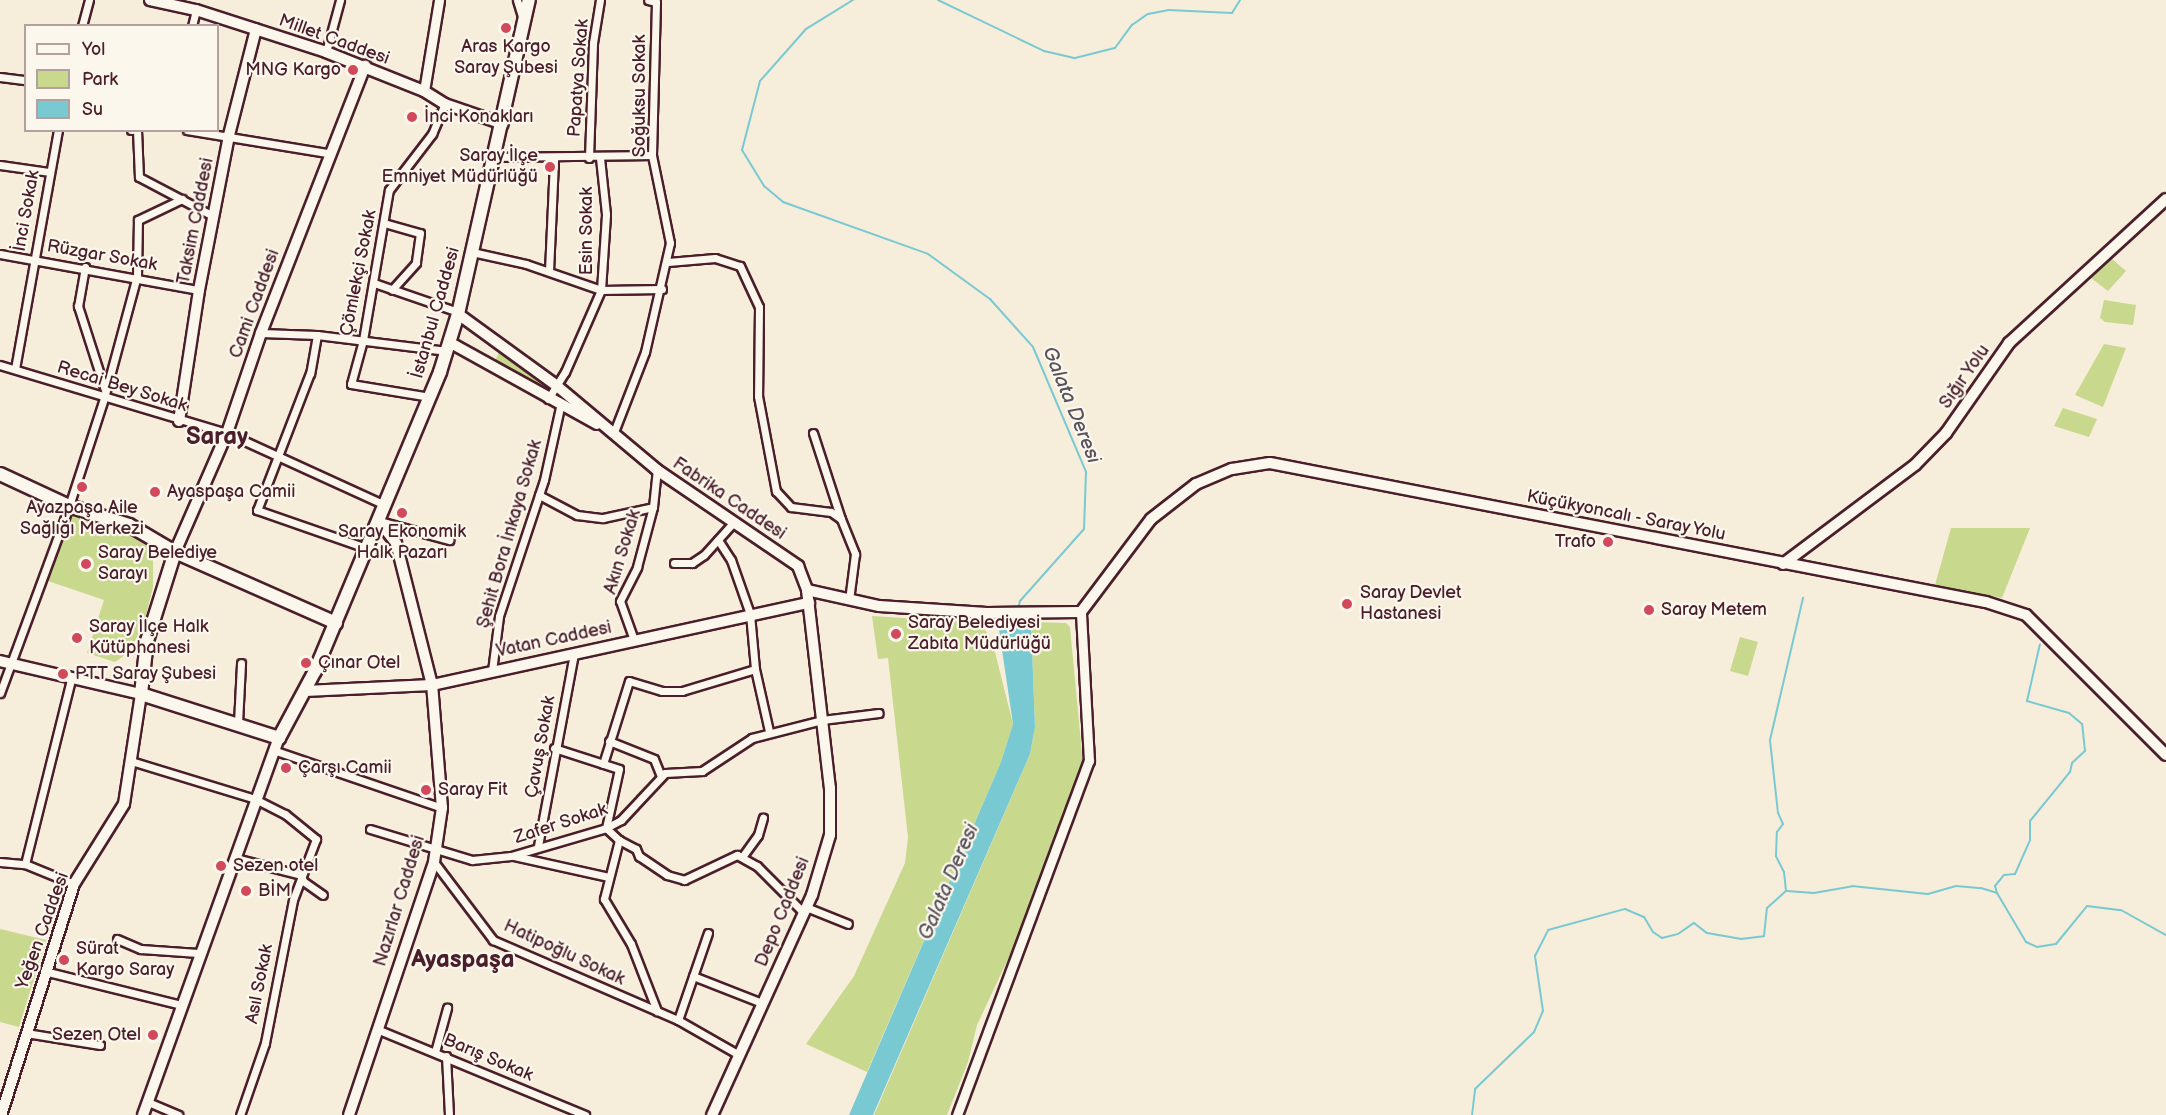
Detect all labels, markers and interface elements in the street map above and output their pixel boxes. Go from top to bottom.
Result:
street label: Millet Caddesi [276,10,392,70]
street label: Papatya Sokak [564,18,594,138]
marker: Aras Kargo Saray Şubesi [499,21,513,35]
legend [24,24,219,132]
street label: Soğuksu Sokak [629,35,651,157]
place label: Aras Kargo Saray Şubesi [453,37,559,80]
text: Yol [82,39,105,60]
place label: MNG Kargo [245,59,341,81]
marker: MNG Kargo [346,63,360,77]
text: Park [82,69,118,90]
text: Su [82,99,103,120]
place label: İnci Konakları [424,106,534,128]
marker: İnci Konakları [405,110,419,124]
place label: Saray İlçe Emniyet Müdürlüğü [382,146,538,188]
street label: Taksim Caddesi [173,156,219,286]
marker: Saray İlçe Emniyet Müdürlüğü [543,160,557,174]
street label: İnci Sokak [9,168,45,254]
street label: Esin Sokak [576,187,598,275]
street label: Çömlekçi Sokak [336,208,382,338]
street label: Rüzgar Sokak [45,236,159,276]
street label: İstanbul Caddesi [407,245,465,381]
street label: Cami Caddesi [225,247,285,361]
street label: Sığır Yolu [1935,340,1995,414]
water label: Galata Deresi [1037,343,1105,467]
street label: Recai Bey Sokak [53,357,191,417]
district label: Saray [186,423,248,451]
street label: Şehit Bora İnkaya Sokak [473,437,547,631]
street label: Fabrika Caddesi [668,453,790,545]
marker: Ayazpaşa Aile Sağlığı Merkezi [73,478,91,496]
place label: Ayaspaşa Camii [167,481,295,503]
marker: Ayaspaşa Camii [148,485,162,499]
street label: Küçükyoncalı - Saray Yolu [1523,486,1729,546]
place label: Ayazpaşa Aile Sağlığı Merkezi [20,498,144,540]
marker: Saray Ekonomik Halk Pazarı [395,506,409,520]
street label: Akın Sokak [600,507,646,597]
place label: Saray Ekonomik Halk Pazarı [337,522,467,564]
place label: Trafo [1555,531,1596,553]
marker: Trafo [1601,535,1615,549]
place label: Saray Belediye Sarayı [98,543,218,586]
marker: Saray Belediye Sarayı [79,557,93,571]
place label: Saray Devlet Hastanesi [1360,583,1463,626]
marker: Saray Devlet Hastanesi [1338,595,1356,613]
place label: Saray Metem [1661,599,1768,621]
marker: Saray Metem [1642,603,1656,617]
place label: Saray Belediyesi Zabıta Müdürlüğü [908,613,1051,656]
place label: Saray İlçe Halk Kütüphanesi [89,617,210,660]
street label: Vatan Caddesi [494,617,614,663]
marker: Saray Belediyesi Zabıta Müdürlüğü [889,627,903,641]
marker: Saray İlçe Halk Kütüphanesi [70,631,84,645]
place label: Çınar Otel [318,652,400,674]
marker: Çınar Otel [299,656,313,670]
place label: PTT Saray Şubesi [75,663,218,685]
marker: PTT Saray Şubesi [56,667,70,681]
street label: Çavuş Sokak [521,694,561,800]
place label: Çarşı Camii [298,757,392,779]
marker: Çarşı Camii [279,761,293,775]
place label: Saray Fit [438,779,509,801]
marker: Saray Fit [419,783,433,797]
street label: Zafer Sokak [512,799,610,849]
water label: Galata Deresi [914,820,984,944]
street label: Nazırlar Caddesi [370,833,430,969]
street label: Depo Caddesi [751,854,815,970]
place label: Sezen otel [233,855,318,877]
marker: Sezen otel [214,859,228,873]
street label: Yeğen Caddesi [12,869,74,993]
place label: BİM [258,880,291,902]
marker: BİM [239,884,253,898]
street label: Hatipoğlu Sokak [500,915,628,991]
place label: Sürat Kargo Saray [76,939,175,982]
street label: Asıl Sokak [242,942,278,1026]
district label: Ayaspaşa [411,946,515,974]
marker: Sürat Kargo Saray [57,953,71,967]
place label: Sezen Otel [52,1024,141,1046]
marker: Sezen Otel [146,1028,160,1042]
street label: Barış Sokak [440,1029,536,1087]

